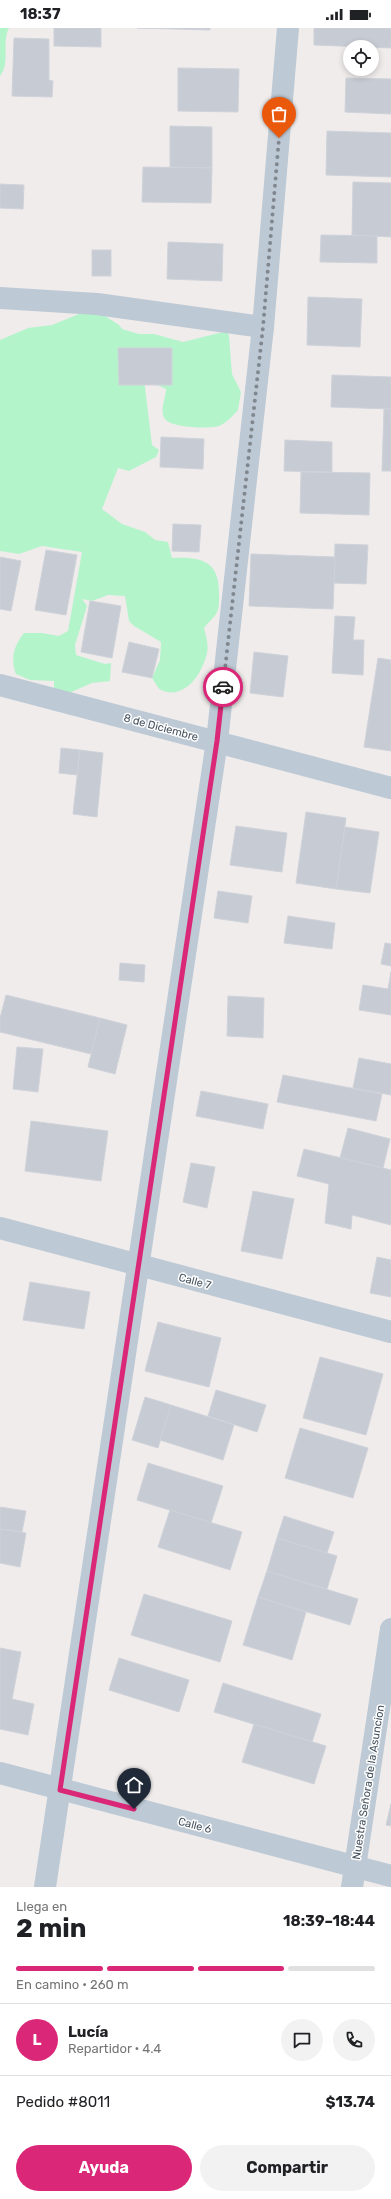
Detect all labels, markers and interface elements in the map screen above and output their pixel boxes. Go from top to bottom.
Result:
text: 18:37 [20,5,60,23]
map controls [343,40,379,76]
button: locate [343,40,379,76]
pin [262,97,296,138]
icon: bag [268,103,290,125]
courier [203,667,243,707]
icon: car [212,676,234,698]
street label: 8 de Diciembre [122,711,200,744]
street label: Calle 7 [177,1271,213,1292]
street label: Nuestra Señora de la Asuncion [350,1704,387,1860]
pin [117,1768,151,1809]
icon: home [123,1774,145,1796]
street label: Calle 6 [177,1815,213,1836]
text: Llega en [16,1899,67,1914]
text: 18:39–18:44 [283,1912,375,1930]
text: 2 min [16,1913,86,1944]
text: En camino · 260 m [16,1977,128,1992]
button: chat [281,2019,323,2061]
button: phone [333,2019,375,2061]
text: Lucía [68,2023,108,2041]
text: L [33,2031,41,2049]
text: Repartidor · 4.4 [68,2041,161,2056]
text: Pedido #8011 [16,2093,110,2111]
text: $13.74 [325,2093,375,2111]
button: Ayuda [16,2145,192,2191]
button: Compartir [200,2145,375,2191]

